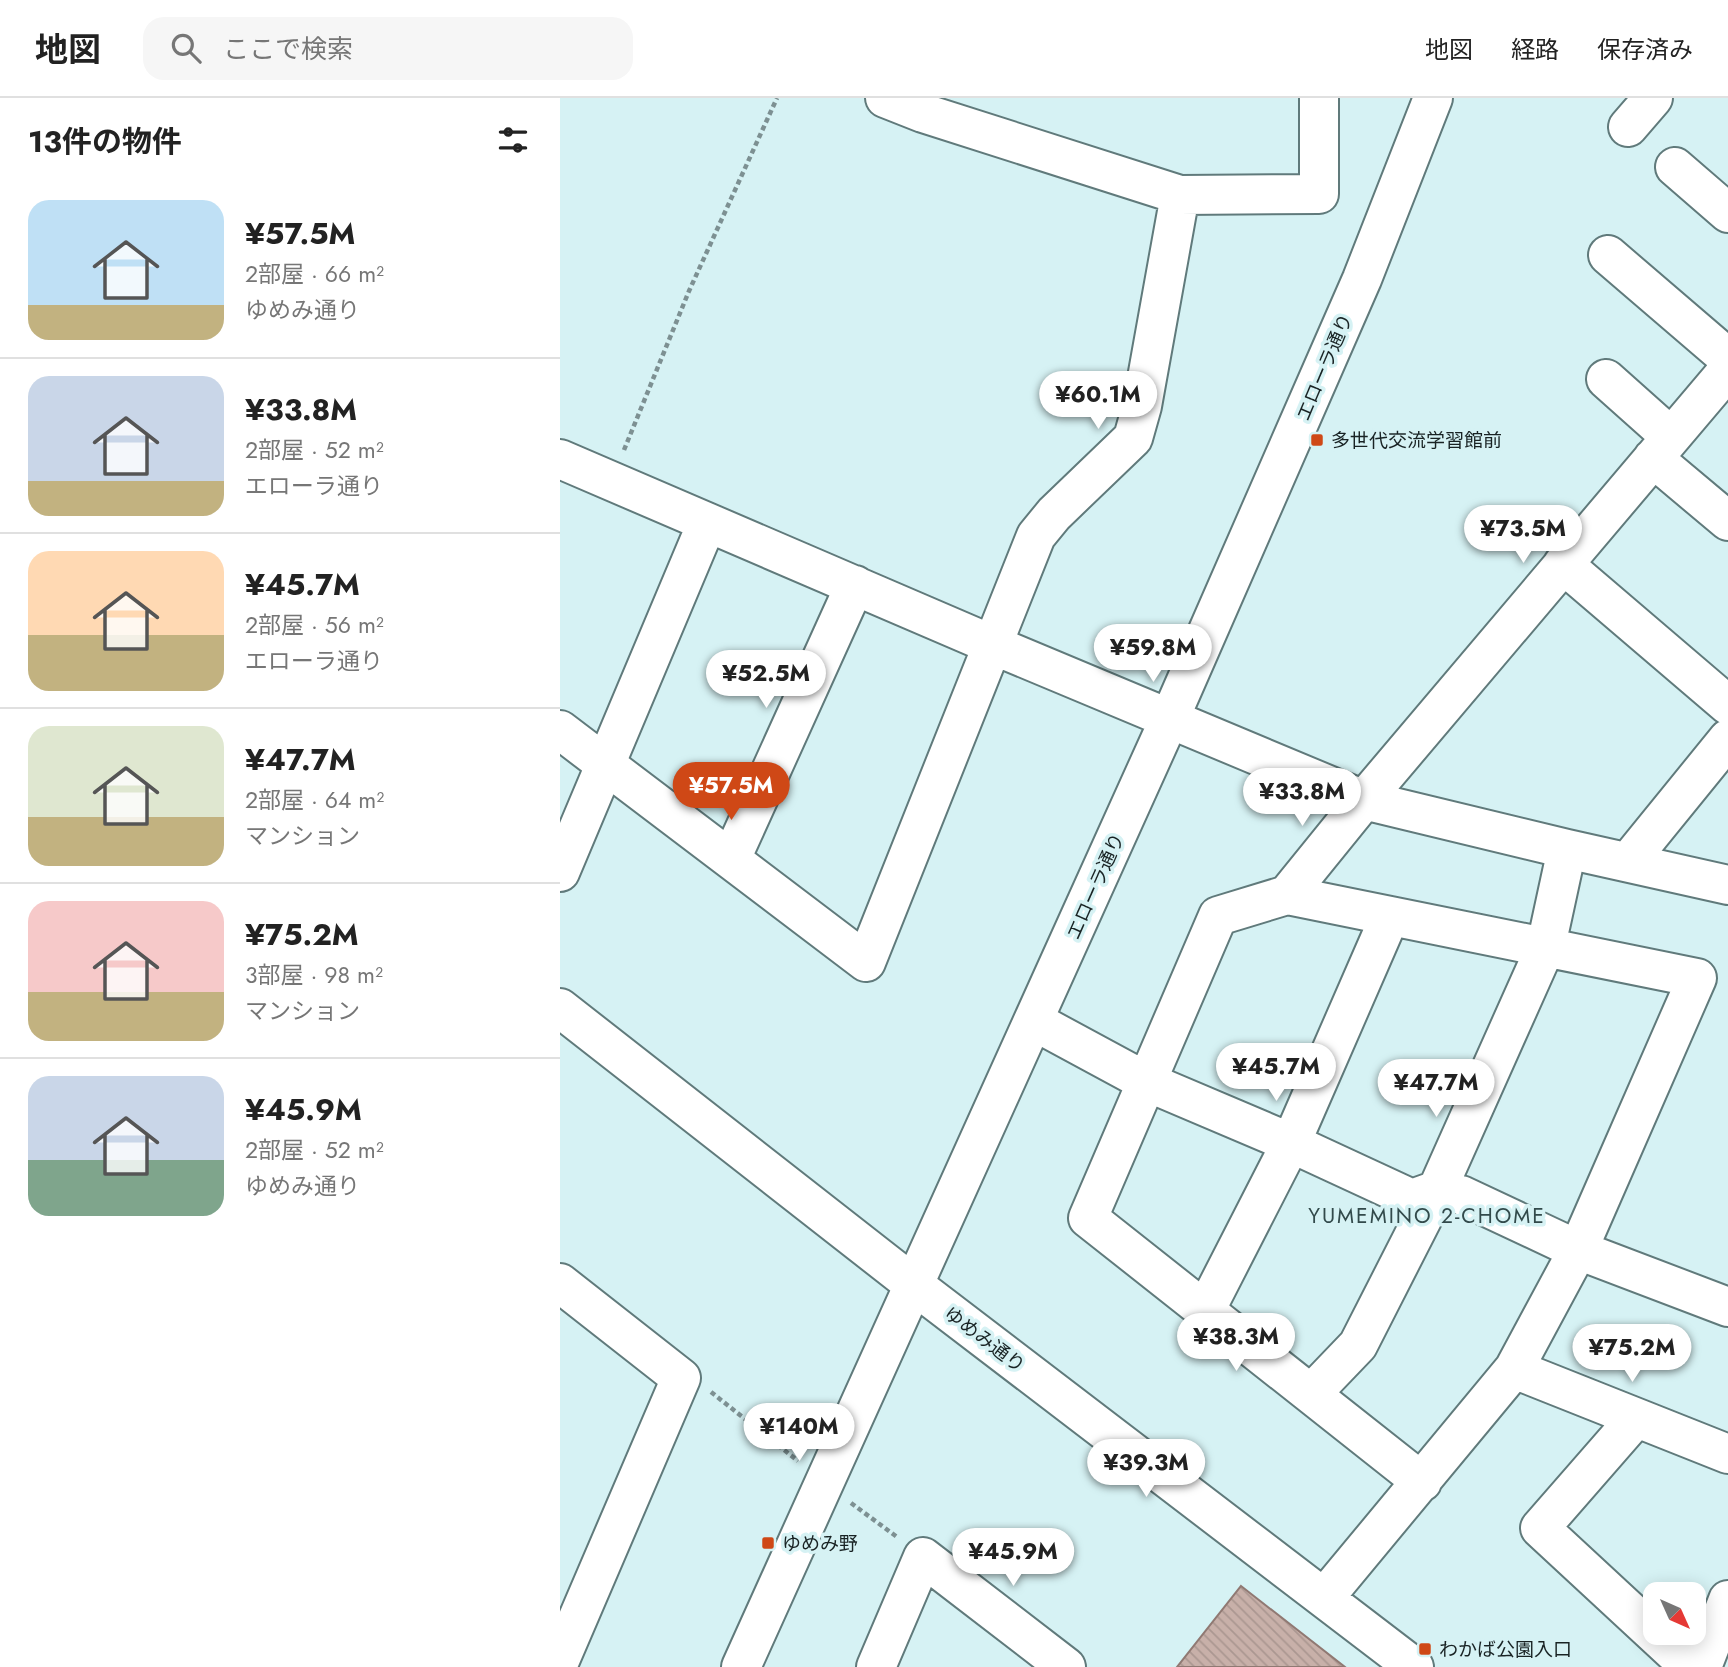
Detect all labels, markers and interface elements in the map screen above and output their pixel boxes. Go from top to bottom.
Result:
search box [143,17,633,80]
text: 地図 [35,26,101,73]
icon: search [167,29,205,67]
text: ここで検索 [223,30,353,68]
text: 地図 [1425,32,1473,67]
text: 経路 [1511,32,1559,67]
text: 保存済み [1597,32,1693,67]
text: 13件の物件 [28,120,182,163]
icon: filters [494,121,532,159]
text: ¥57.5M [245,212,355,255]
icon: home [84,228,168,312]
text: 2部屋 · 66 m² [245,257,384,291]
text: ゆめみ通り [245,293,360,327]
street label: エローラ通り [1290,309,1359,425]
pin: ¥60.1M [1041,372,1155,431]
text: ¥60.1M [1055,377,1141,411]
text: ¥33.8M [245,388,357,431]
icon: home [84,404,168,488]
place label: 多世代交流学習館前 [1331,427,1502,454]
marker: 多世代交流学習館前 [1309,432,1325,448]
text: 2部屋 · 52 m² [245,433,384,467]
text: エローラ通り [245,469,383,503]
pin: ¥73.5M [1466,505,1580,565]
text: ¥73.5M [1480,511,1566,545]
text: ¥45.7M [245,563,360,606]
icon: home [84,579,168,663]
text: 2部屋 · 56 m² [245,608,384,642]
pin: ¥59.8M [1096,624,1210,684]
text: ¥59.8M [1110,630,1196,664]
text: エローラ通り [245,644,383,678]
pin: ¥52.5M [709,650,823,710]
text: ¥52.5M [722,656,810,690]
text: ¥47.7M [245,738,356,781]
icon: home [84,754,168,838]
pin: ¥57.5M [674,762,788,822]
text: ¥57.5M [689,768,773,802]
pin: ¥33.8M [1245,768,1359,828]
text: ¥33.8M [1259,774,1345,808]
text: 2部屋 · 64 m² [245,783,384,817]
text: マンション [245,819,360,853]
street label: エローラ通り [1060,829,1131,944]
text: ¥75.2M [245,913,359,956]
icon: home [84,929,168,1013]
text: 3部屋 · 98 m² [245,958,383,992]
text: マンション [245,994,360,1028]
pin: ¥45.7M [1219,1044,1333,1103]
text: ¥45.7M [1232,1049,1320,1083]
pin: ¥47.7M [1379,1060,1493,1119]
text: ¥47.7M [1394,1065,1478,1099]
text: ¥45.9M [245,1088,362,1131]
icon: home [84,1104,168,1188]
text: 2部屋 · 52 m² [245,1133,384,1167]
text: ゆめみ通り [245,1169,360,1203]
district label: YUMEMINO 2-CHOME [1308,1201,1546,1231]
street label: ゆめみ通り [939,1300,1031,1379]
pin: ¥38.3M [1179,1314,1293,1373]
text: ¥38.3M [1193,1319,1279,1353]
pin: ¥75.2M [1575,1324,1689,1384]
text: ¥75.2M [1588,1330,1676,1364]
pin: ¥140M [750,1404,848,1463]
text: ¥140M [760,1409,838,1443]
pin: ¥39.3M [1089,1440,1203,1499]
text: ¥39.3M [1103,1445,1189,1479]
pin: ¥45.9M [956,1528,1070,1588]
place label: ゆめみ野 [782,1530,858,1557]
text: ¥45.9M [968,1534,1058,1568]
marker: ゆめみ野 [760,1535,776,1551]
north arrow [1643,1582,1706,1645]
map controls [1643,1582,1706,1645]
place label: わかば公園入口 [1439,1636,1572,1663]
marker: わかば公園入口 [1417,1641,1433,1657]

